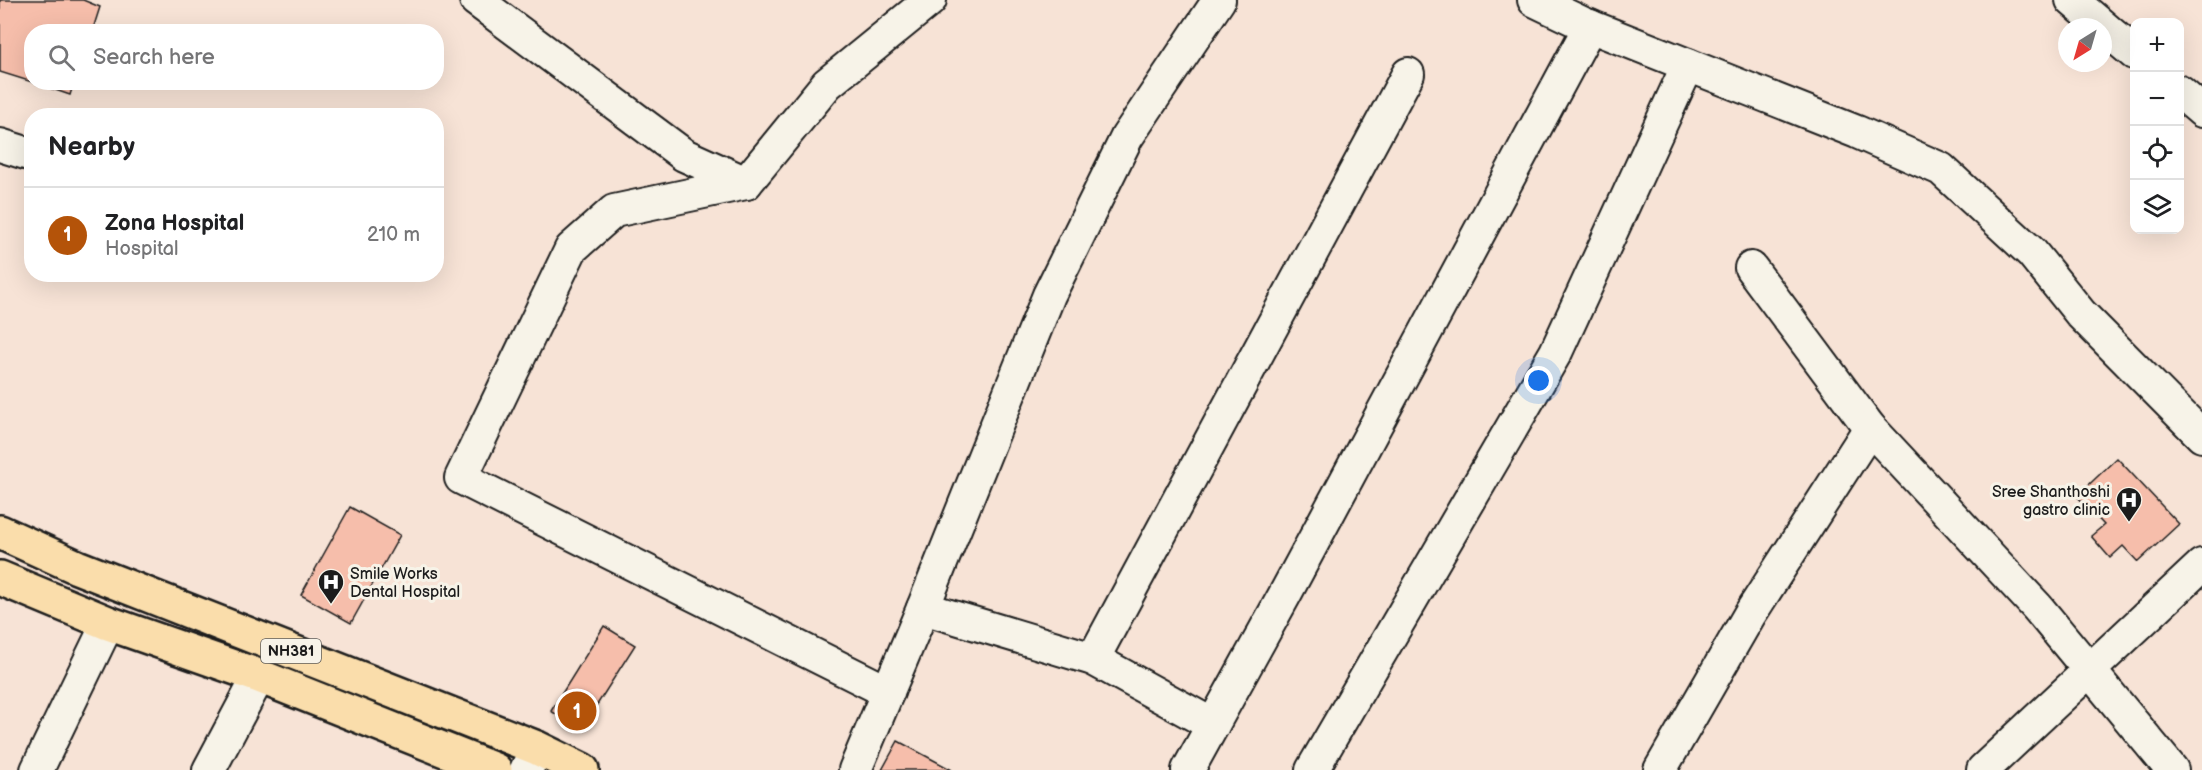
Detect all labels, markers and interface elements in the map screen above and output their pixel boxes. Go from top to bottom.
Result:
north arrow [2058,18,2112,72]
map controls [2130,18,2184,234]
button: + [2130,18,2184,72]
search box [24,24,444,90]
icon: search [45,41,78,74]
text: Search here [93,44,215,71]
button: − [2130,72,2184,126]
button: locate [2130,126,2184,180]
text: Nearby [48,132,135,163]
button: layers [2130,180,2184,234]
text: Zona Hospital [105,210,244,237]
text: 1 [63,223,72,247]
text: 210 m [367,223,420,247]
text: Hospital [105,237,178,261]
your location [1524,366,1553,395]
place label: Sree Shanthoshi gastro clinic [1992,483,2110,520]
hospital icon: Sree Shanthoshi gastro clinic [2114,485,2144,523]
place label: Smile Works Dental Hospital [350,565,460,602]
hospital icon: Smile Works Dental Hospital [316,567,346,605]
road number: NH381 [261,639,321,663]
pin: 1 [558,688,596,734]

